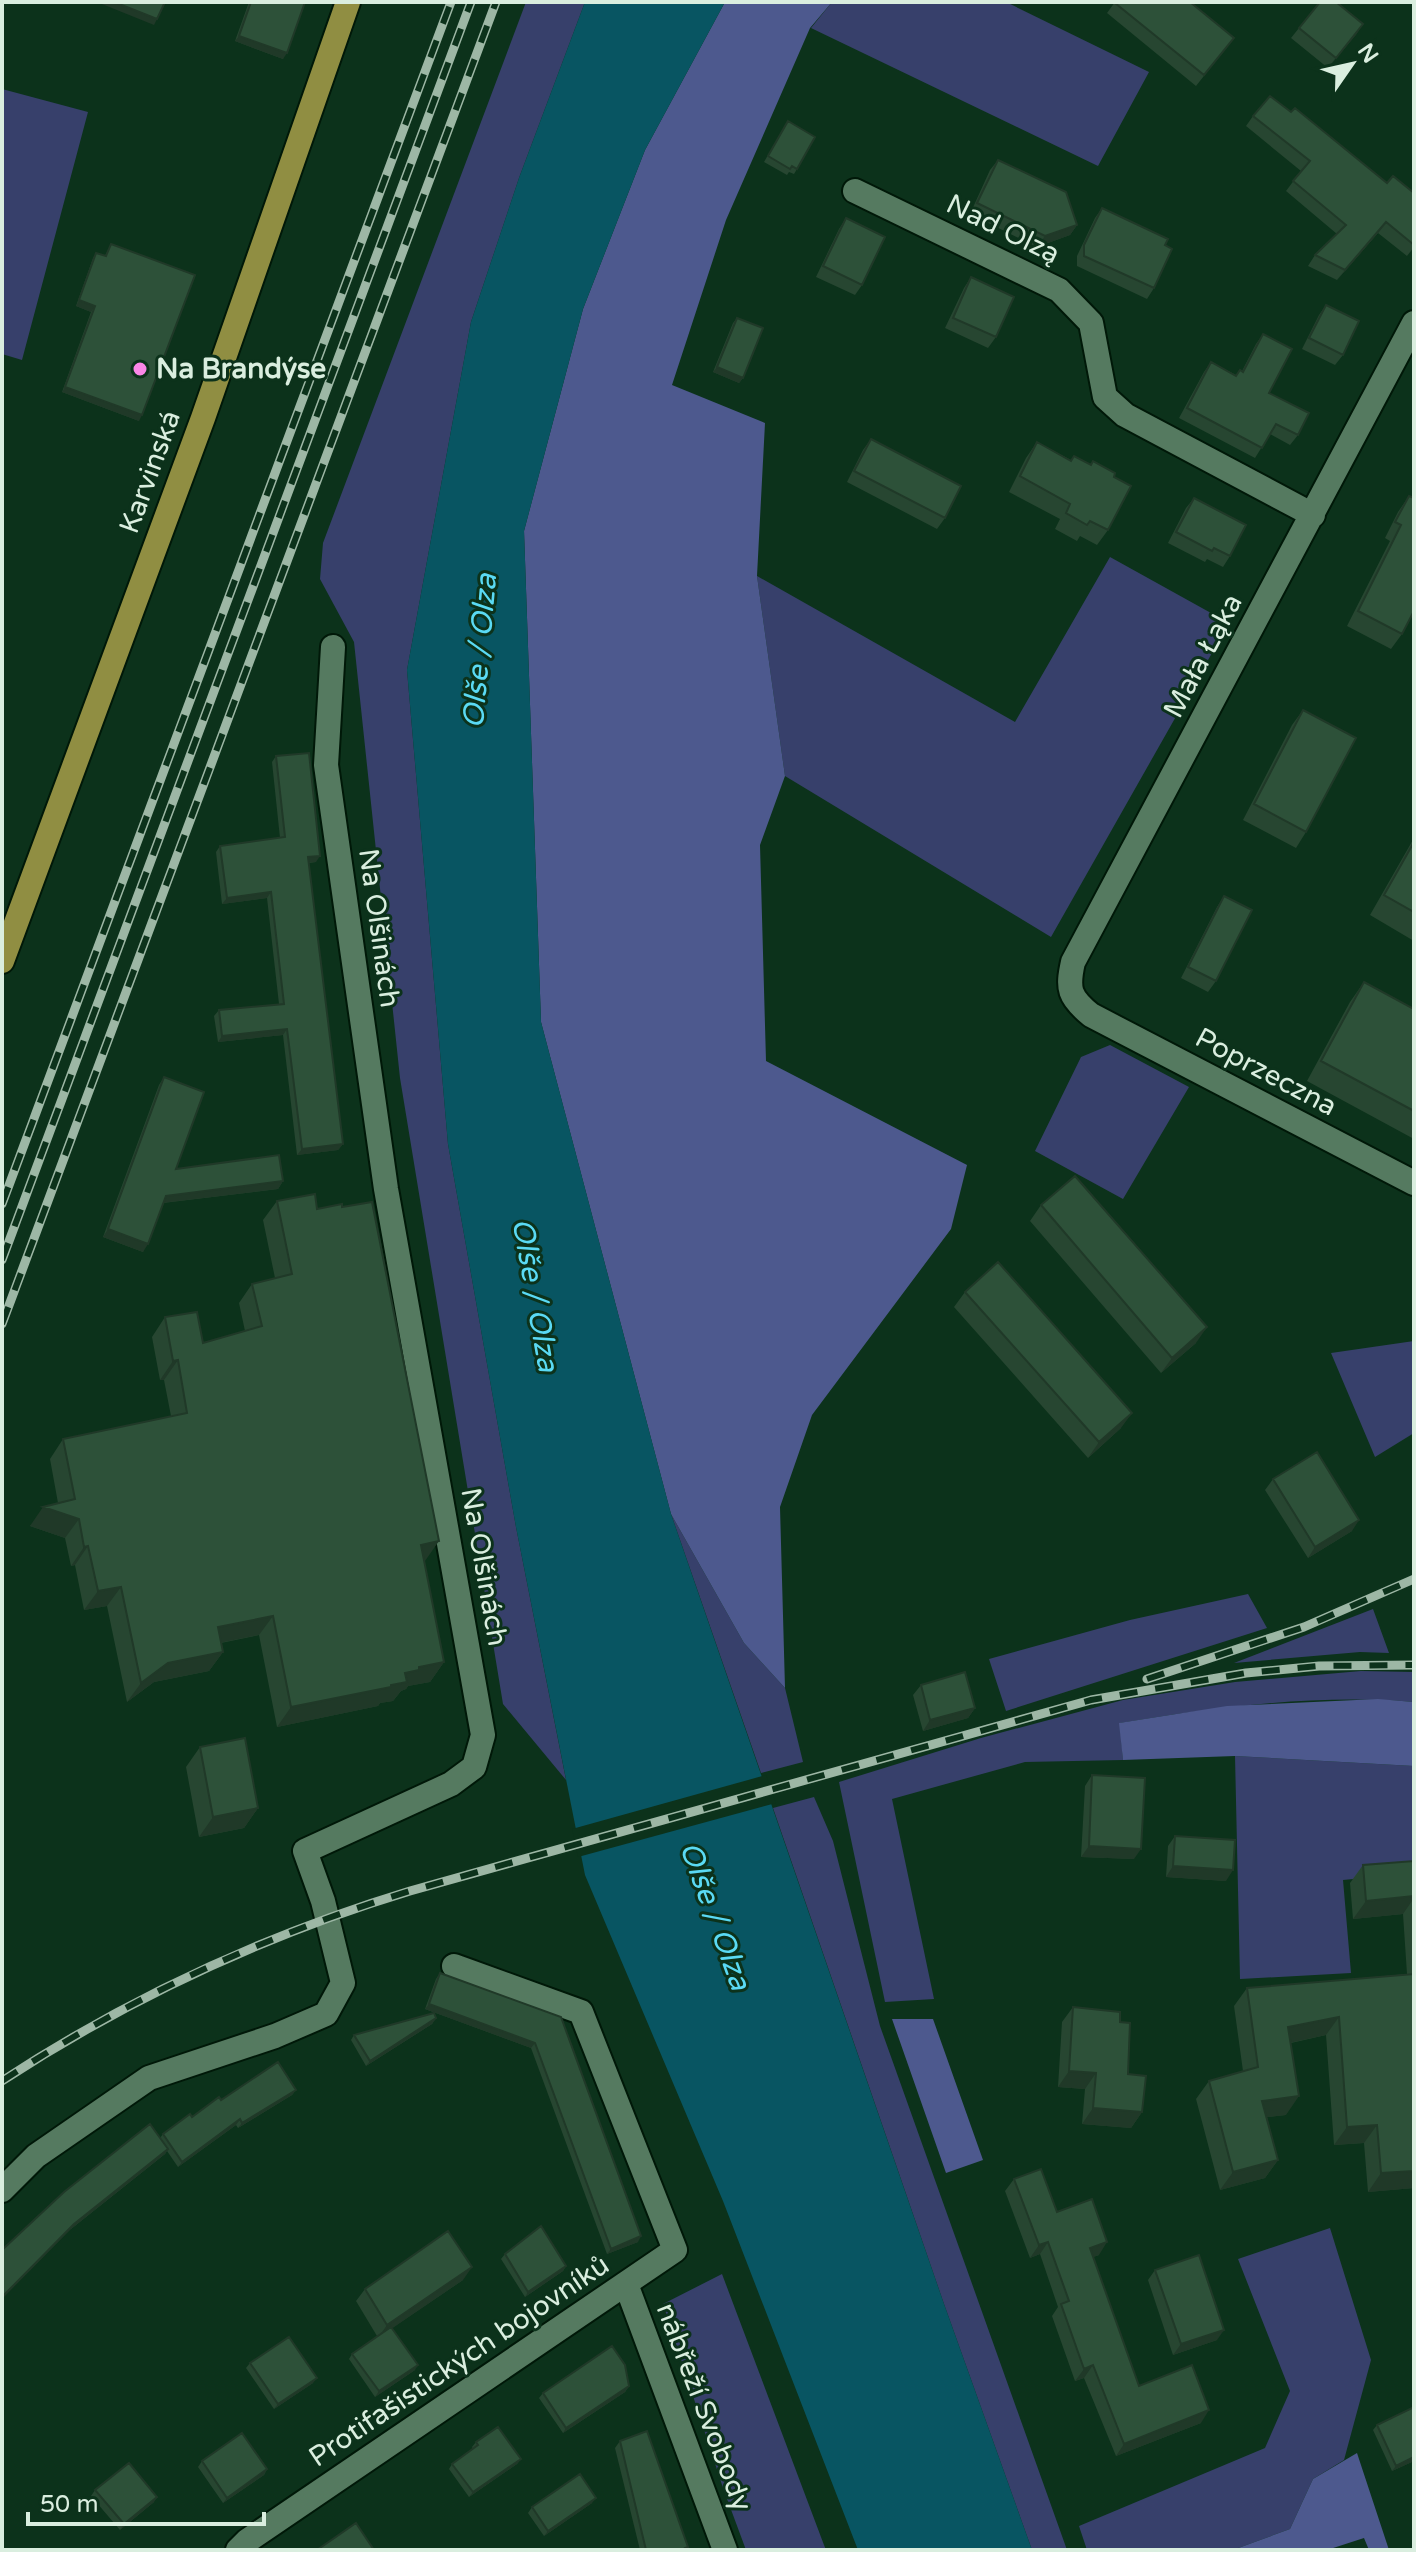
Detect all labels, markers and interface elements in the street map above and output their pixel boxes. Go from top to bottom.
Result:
north arrow [1312,24,1392,104]
text: N [1352,39,1383,68]
street label: Nad Olzą [941,187,1065,271]
place label: Na Brandýse [156,352,326,386]
marker: Na Brandýse [131,360,149,378]
street label: Karvinská [112,406,188,538]
water label: Olše / Olza [455,571,505,730]
street label: Mała Łąka [1156,588,1250,724]
street label: Na Olšinách [351,846,407,1010]
street label: Poprzeczna [1189,1021,1343,1123]
water label: Olše / Olza [503,1215,567,1376]
street label: Na Olšinách [453,1485,515,1649]
water label: Olše / Olza [671,1837,759,1996]
street label: Protifašistických bojovníků [302,2248,616,2474]
street label: nábřeží Svobody [649,2298,759,2516]
scale bar [28,2476,264,2526]
text: 50 m [40,2490,98,2519]

